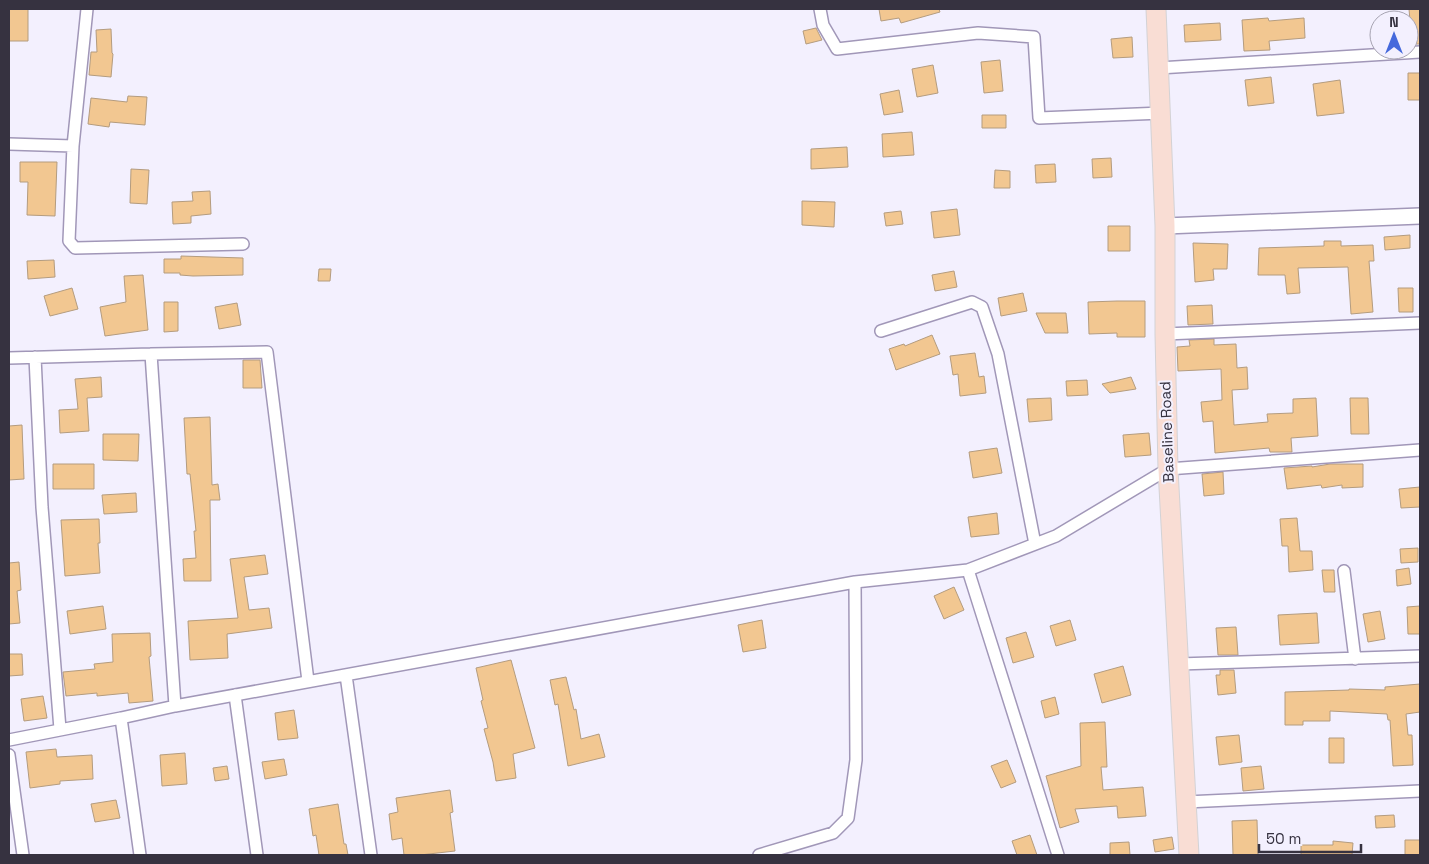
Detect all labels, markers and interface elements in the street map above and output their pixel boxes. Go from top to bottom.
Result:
north arrow [1369,10,1419,60]
text: N [1389,13,1399,31]
street label: Baseline Road [1155,381,1178,483]
scale bar [1259,822,1362,854]
text: 50 m [1266,829,1301,848]

